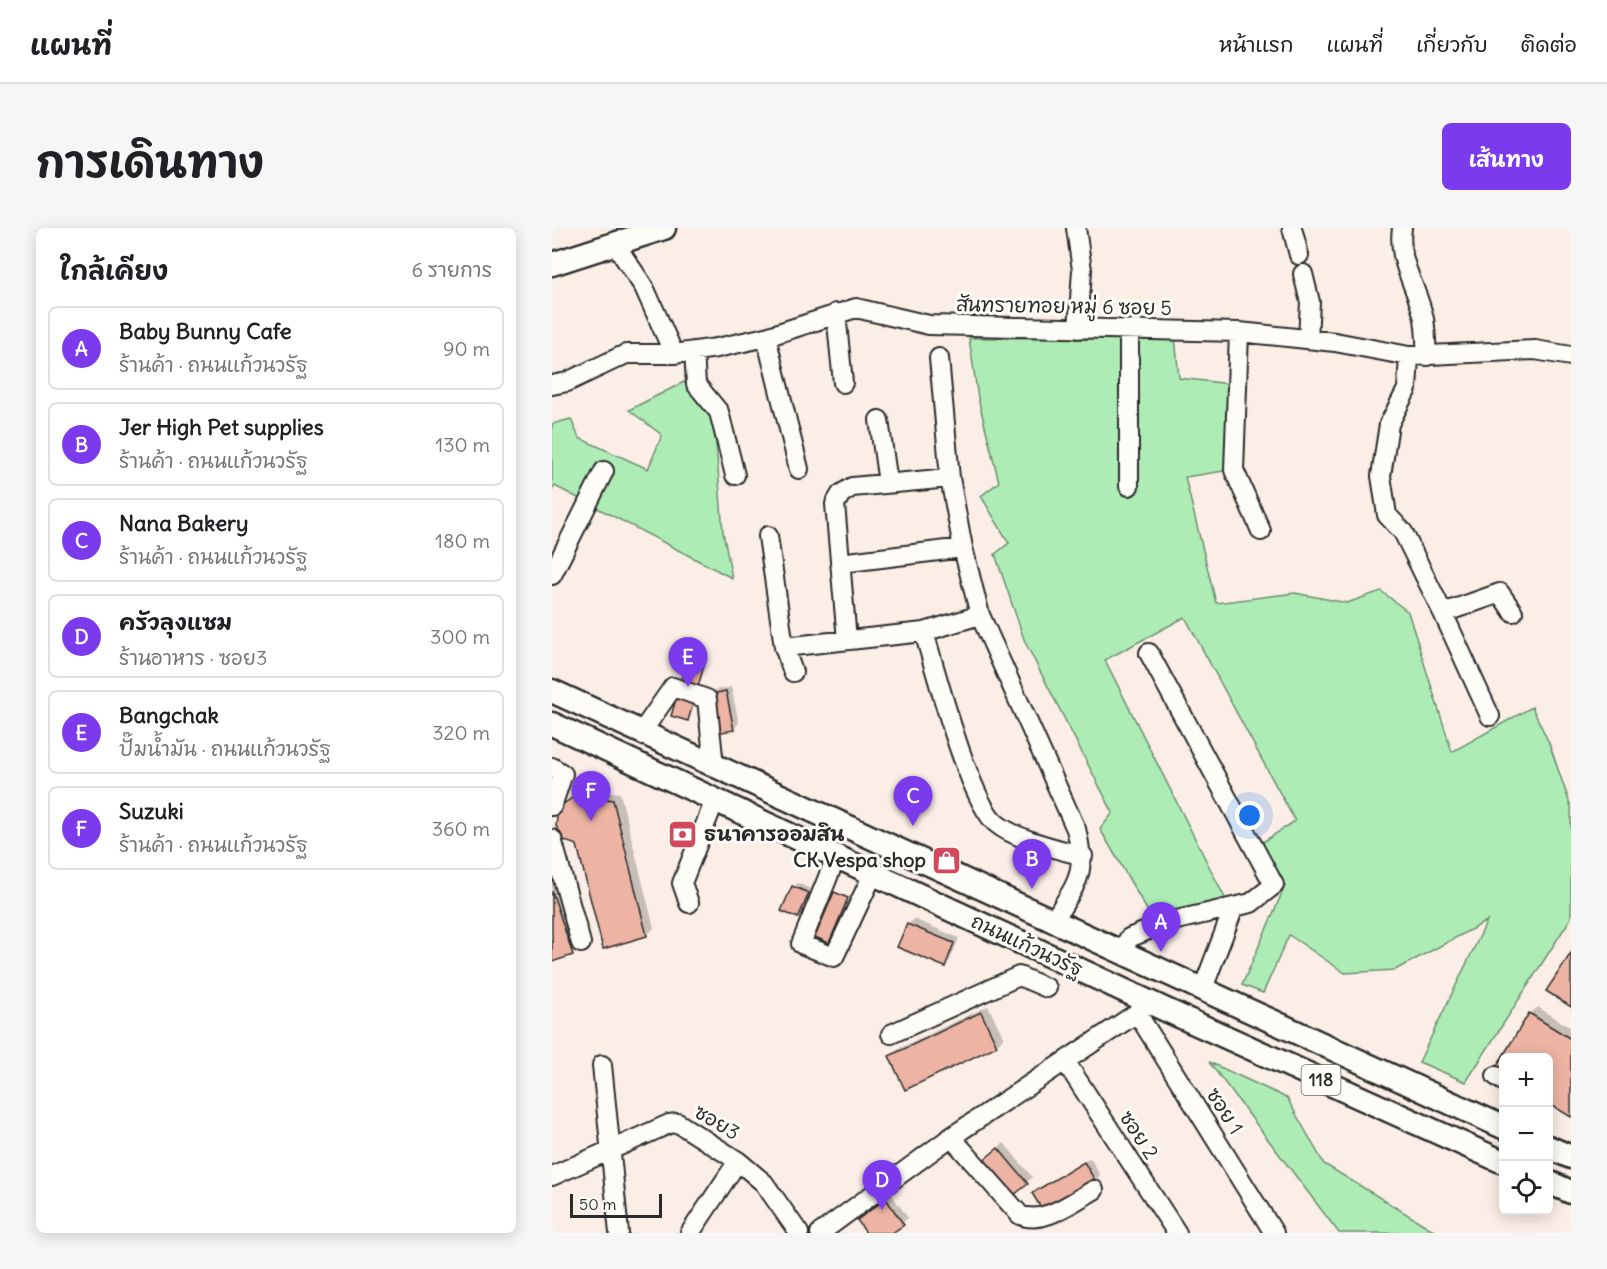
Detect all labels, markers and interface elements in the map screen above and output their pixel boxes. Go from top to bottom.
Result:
text: แผนที่ [30,27,112,63]
text: หน้าแรก [1219,31,1294,58]
text: แผนที่ [1327,31,1383,58]
text: เกี่ยวกับ [1416,31,1488,58]
text: ติดต่อ [1521,31,1577,58]
button: เส้นทาง [1442,123,1571,190]
text: การเดินทาง [36,136,264,188]
text: ใกล้เคียง [60,254,168,287]
text: 6 รายการ [412,257,492,282]
street label: สันทรายทอย หมู่ 6 ซอย 5 [956,291,1172,324]
text: Baby Bunny Cafe [119,317,292,345]
text: A [75,336,88,361]
text: 90 m [443,336,490,361]
text: ร้านค้า · ถนนแก้วนวรัฐ [119,352,308,377]
text: Jer High Pet supplies [119,413,324,441]
text: B [75,432,88,457]
text: 130 m [435,432,490,457]
text: ร้านค้า · ถนนแก้วนวรัฐ [119,448,308,473]
text: Nana Bakery [119,509,248,537]
text: C [75,528,88,553]
text: 180 m [435,528,490,553]
text: ร้านค้า · ถนนแก้วนวรัฐ [119,544,308,569]
text: ครัวลุงแซม [119,608,232,636]
text: D [74,624,89,649]
text: 300 m [430,624,490,649]
pin: E [668,638,708,687]
text: ร้านอาหาร · ซอย3 [119,645,267,670]
text: Bangchak [119,701,219,729]
text: E [76,720,87,745]
text: 320 m [432,720,490,745]
text: ปั๊มน้ำมัน · ถนนแก้วนวรัฐ [119,736,331,761]
pin: F [572,772,610,821]
pin: C [894,776,932,826]
text: Suzuki [119,797,184,825]
your location [1235,801,1264,830]
text: F [76,816,87,841]
text: 360 m [432,816,490,841]
bank icon: ธนาคารออมสิน [667,818,699,850]
place label: ธนาคารออมสิน [704,821,845,846]
text: ร้านค้า · ถนนแก้วนวรัฐ [119,832,308,857]
pin: B [1012,840,1052,889]
shop icon: CK Vespa shop [931,844,963,876]
place label: CK Vespa shop [793,847,926,872]
pin: A [1142,902,1180,952]
street label: ถนนแก้วนวรัฐ [967,908,1087,983]
map controls [1499,1053,1553,1215]
button: + [1499,1053,1553,1107]
road number: 118 [1302,1065,1340,1095]
street label: ซอย 1 [1202,1083,1249,1139]
street label: ซอย3 [690,1098,745,1145]
street label: ซอย 2 [1115,1106,1164,1164]
button: − [1499,1107,1553,1161]
pin: D [862,1160,902,1210]
button: locate [1499,1161,1553,1215]
scale bar [570,1191,662,1218]
text: 50 m [579,1194,617,1214]

